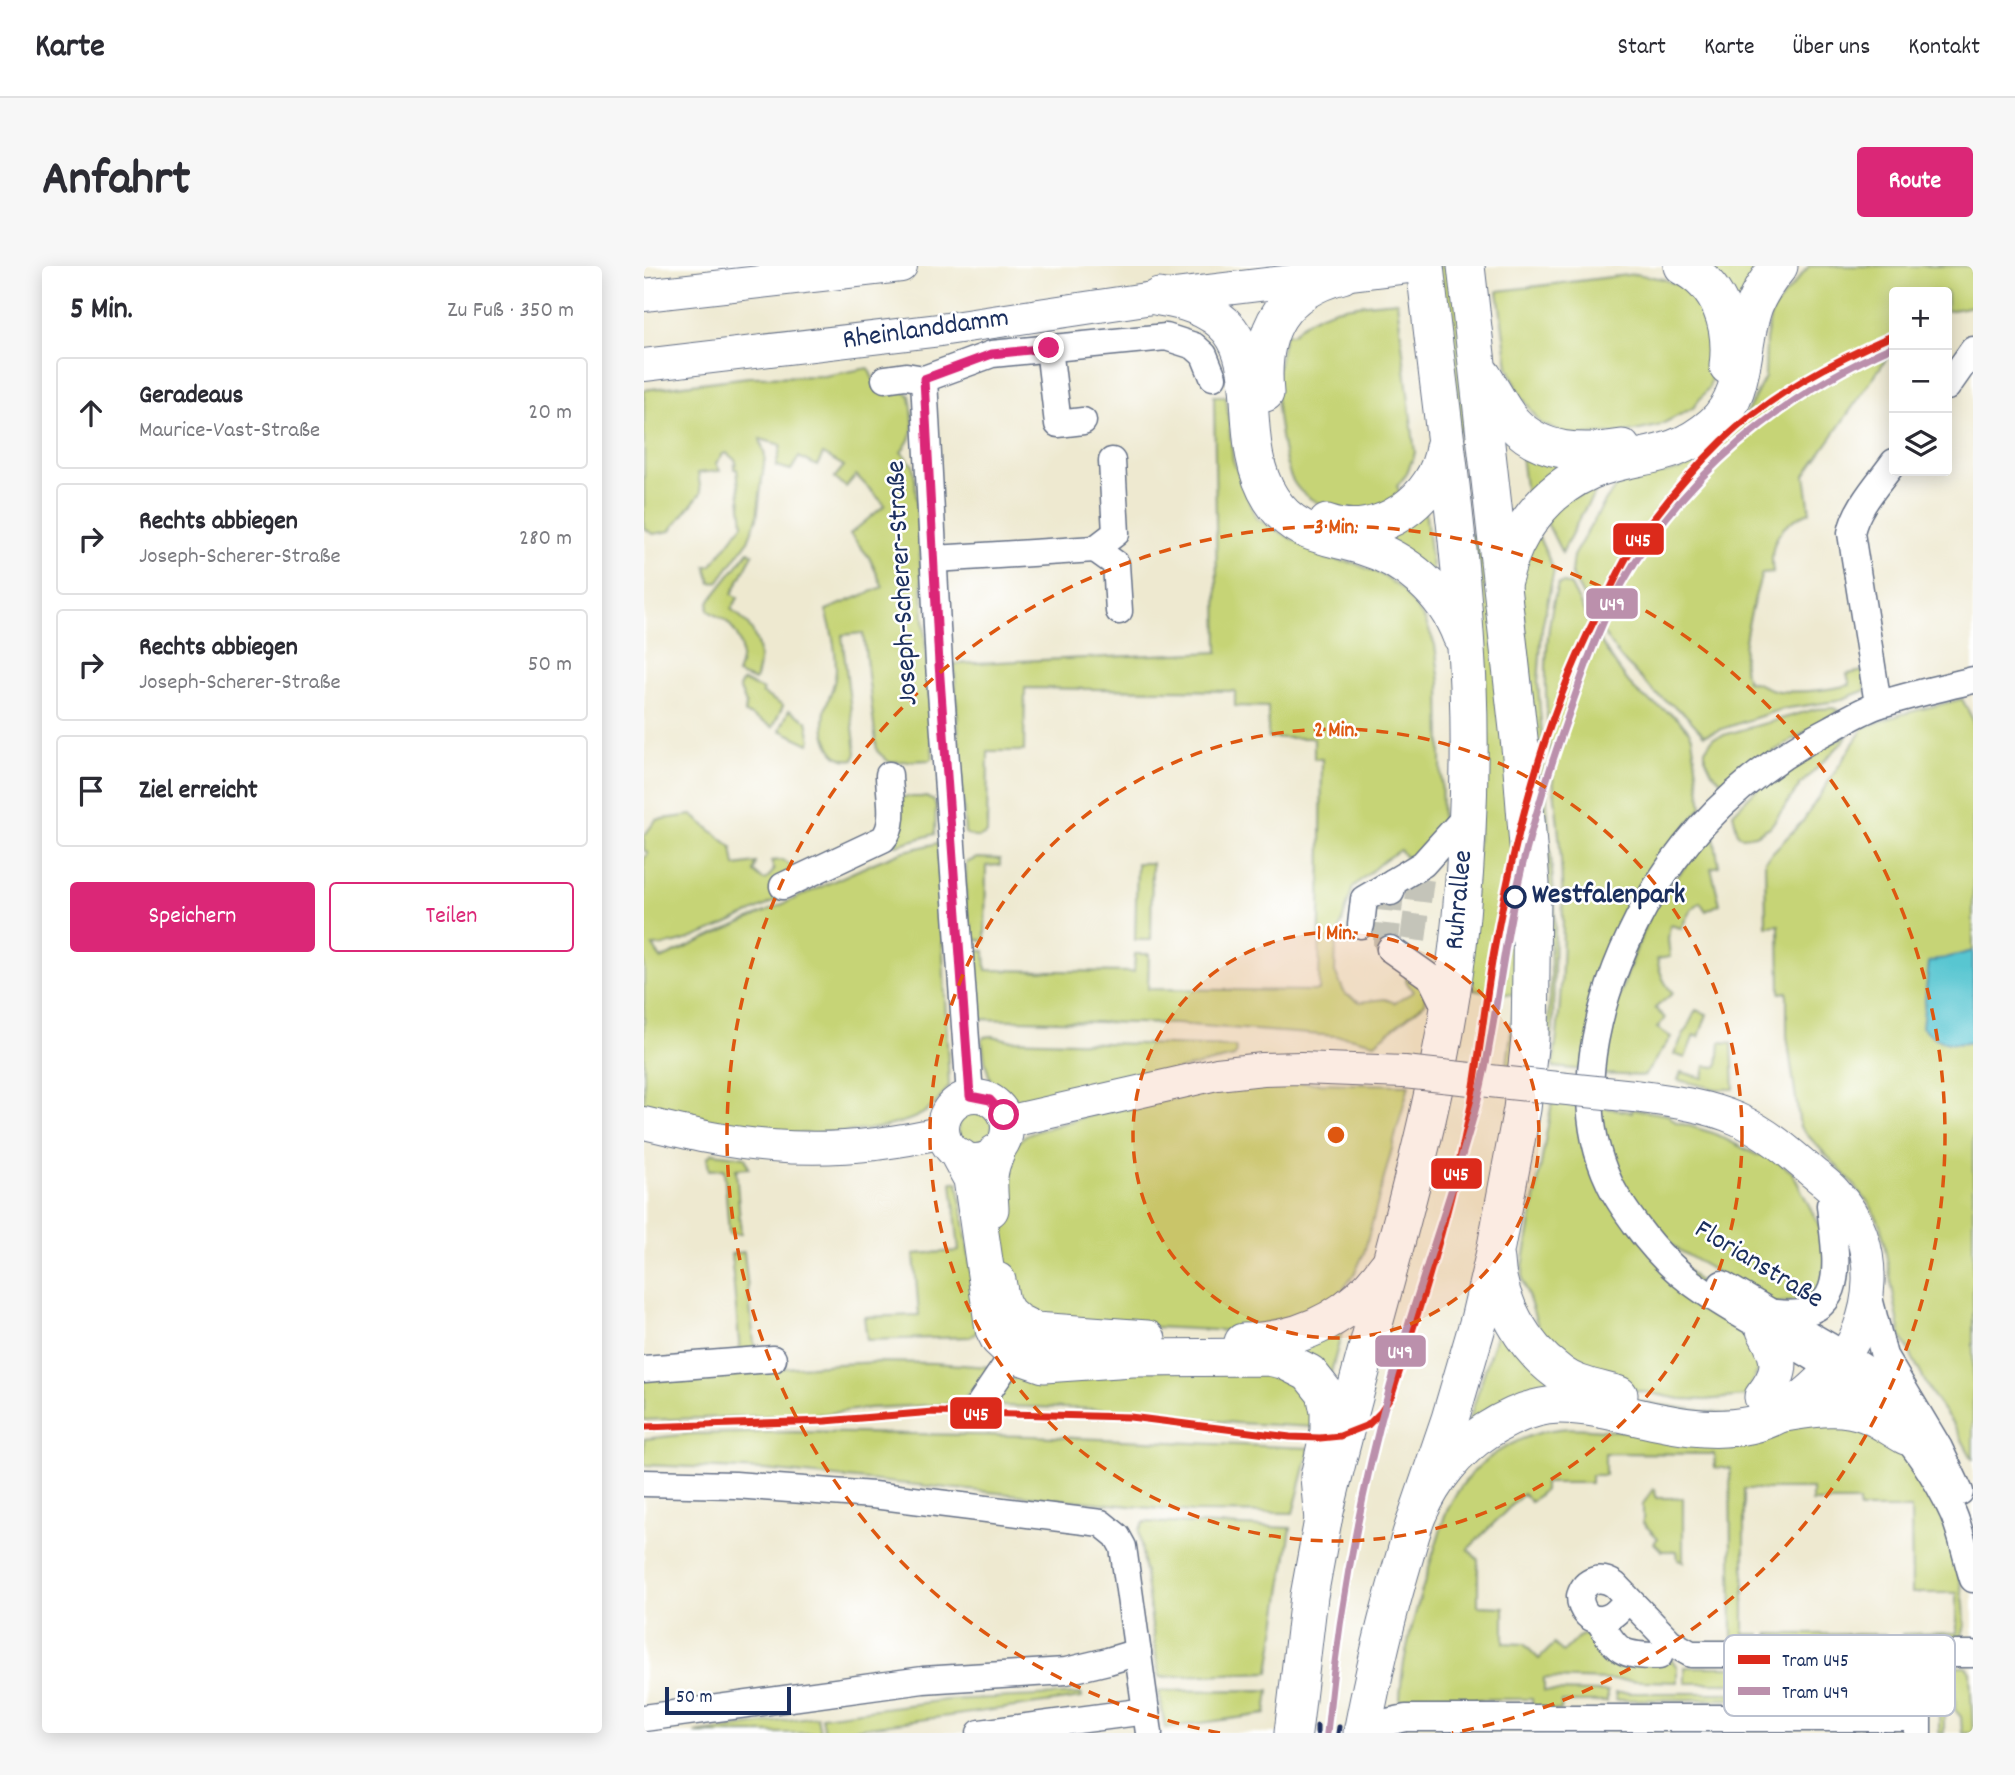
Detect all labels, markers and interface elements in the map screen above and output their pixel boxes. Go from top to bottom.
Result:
text: Karte [35,25,105,72]
text: Start [1617,31,1666,65]
text: Karte [1704,31,1755,65]
text: Über uns [1793,31,1870,65]
text: Kontakt [1908,31,1980,65]
text: Anfahrt [42,147,190,217]
button: Route [1857,147,1973,217]
map controls [1889,287,1952,476]
button: + [1889,287,1952,350]
text: 5 Min. [70,290,133,333]
text: Zu Fuß · 350 m [447,295,574,328]
street label: Rheinlanddamm [840,300,1012,362]
route end [1033,332,1064,363]
button: − [1889,350,1952,413]
text: Geradeaus [139,378,243,415]
icon: ahead [72,394,110,432]
text: 20 m [528,397,572,430]
button: layers [1889,413,1952,476]
text: Maurice-Vast-Straße [139,415,320,448]
street label: Joseph-Scherer-Straße [878,459,930,707]
text: Rechts abbiegen [139,504,298,541]
text: 3 Min. [1314,514,1358,544]
icon: right [72,520,110,558]
line badge: U45 [1612,522,1665,556]
text: 280 m [519,523,572,556]
text: U45 [1625,529,1651,556]
text: Joseph-Scherer-Straße [139,541,341,574]
line badge: U49 [1585,587,1639,620]
text: U49 [1599,593,1625,620]
text: Rechts abbiegen [139,630,298,667]
icon: right [72,646,110,684]
text: 50 m [528,649,572,682]
text: Joseph-Scherer-Straße [139,667,341,700]
text: 2 Min. [1314,717,1358,747]
icon: arrive [72,772,110,810]
text: Ziel erreicht [139,773,258,810]
street label: Ruhrallee [1437,848,1485,952]
place label: Westfalenpark [1532,877,1685,917]
button: Speichern [70,882,315,952]
button: Teilen [329,882,574,952]
marker: Westfalenpark [1504,886,1526,908]
text: 1 Min. [1317,920,1355,950]
route start [988,1099,1019,1130]
centre of rings [1324,1123,1348,1147]
line badge: U45 [1430,1157,1483,1190]
text: U45 [1443,1163,1469,1190]
street label: Florianstraße [1686,1212,1830,1320]
line badge: U49 [1374,1334,1427,1368]
text: U49 [1387,1341,1413,1368]
line badge: U45 [949,1396,1003,1430]
text: U45 [963,1403,989,1430]
legend [1724,1635,1955,1716]
text: Tram U45 [1782,1649,1849,1676]
text: Tram U49 [1782,1681,1849,1708]
scale bar [665,1684,791,1716]
text: 50 m [676,1685,713,1712]

